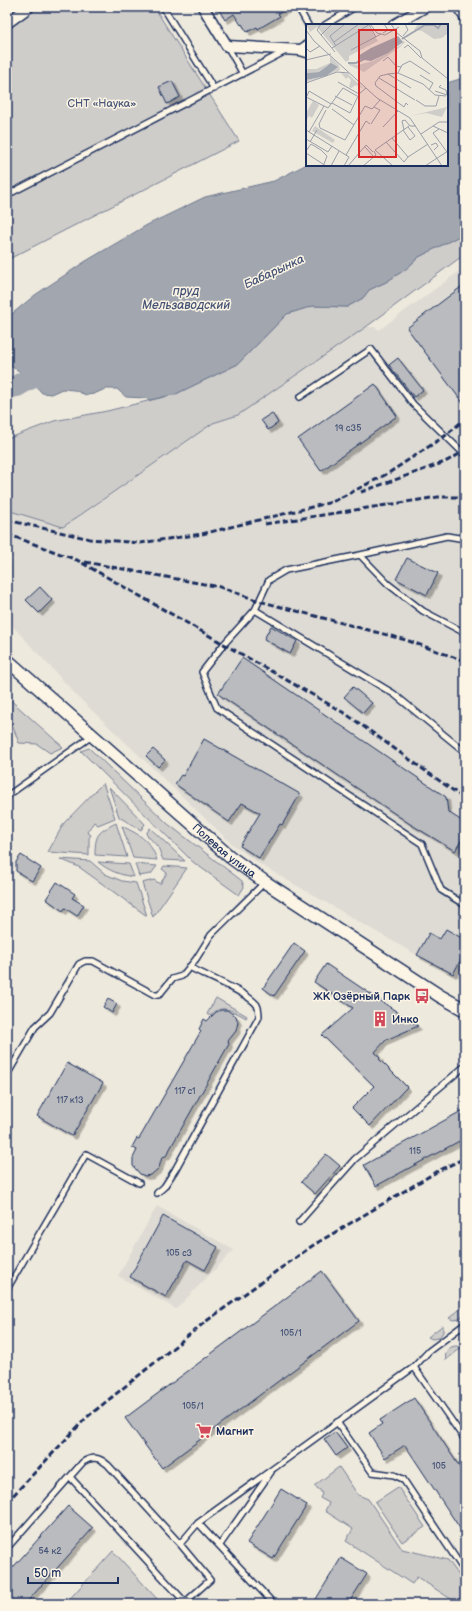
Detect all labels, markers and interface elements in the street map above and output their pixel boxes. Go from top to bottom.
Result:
inset map [306,24,448,166]
park label: СНТ «Наука» [68,97,136,110]
water label: Бабарынка [241,252,307,292]
water label: пруд Мельзаводский [142,284,230,313]
house number: 19 c35 [335,423,361,434]
street label: Полевая улица [190,821,259,880]
bus stop icon: ЖК Озёрный Парк [413,987,431,1005]
place label: ЖК Озёрный Парк [313,990,410,1003]
building icon: Инко [371,1010,389,1028]
place label: Инко [392,1013,418,1026]
house number: 117 с1 [174,1086,196,1097]
house number: 117 к13 [56,1095,84,1106]
house number: 115 [409,1146,421,1157]
house number: 105 с3 [166,1248,193,1259]
house number: 105/1 [280,1328,302,1339]
house number: 105/1 [182,1401,204,1412]
supermarket icon: Магнит [195,1422,213,1440]
place label: Магнит [216,1425,255,1438]
house number: 105 [432,1461,446,1472]
house number: 54 к2 [38,1546,62,1557]
scale bar [28,1559,118,1585]
text: 50 m [34,1566,61,1581]

